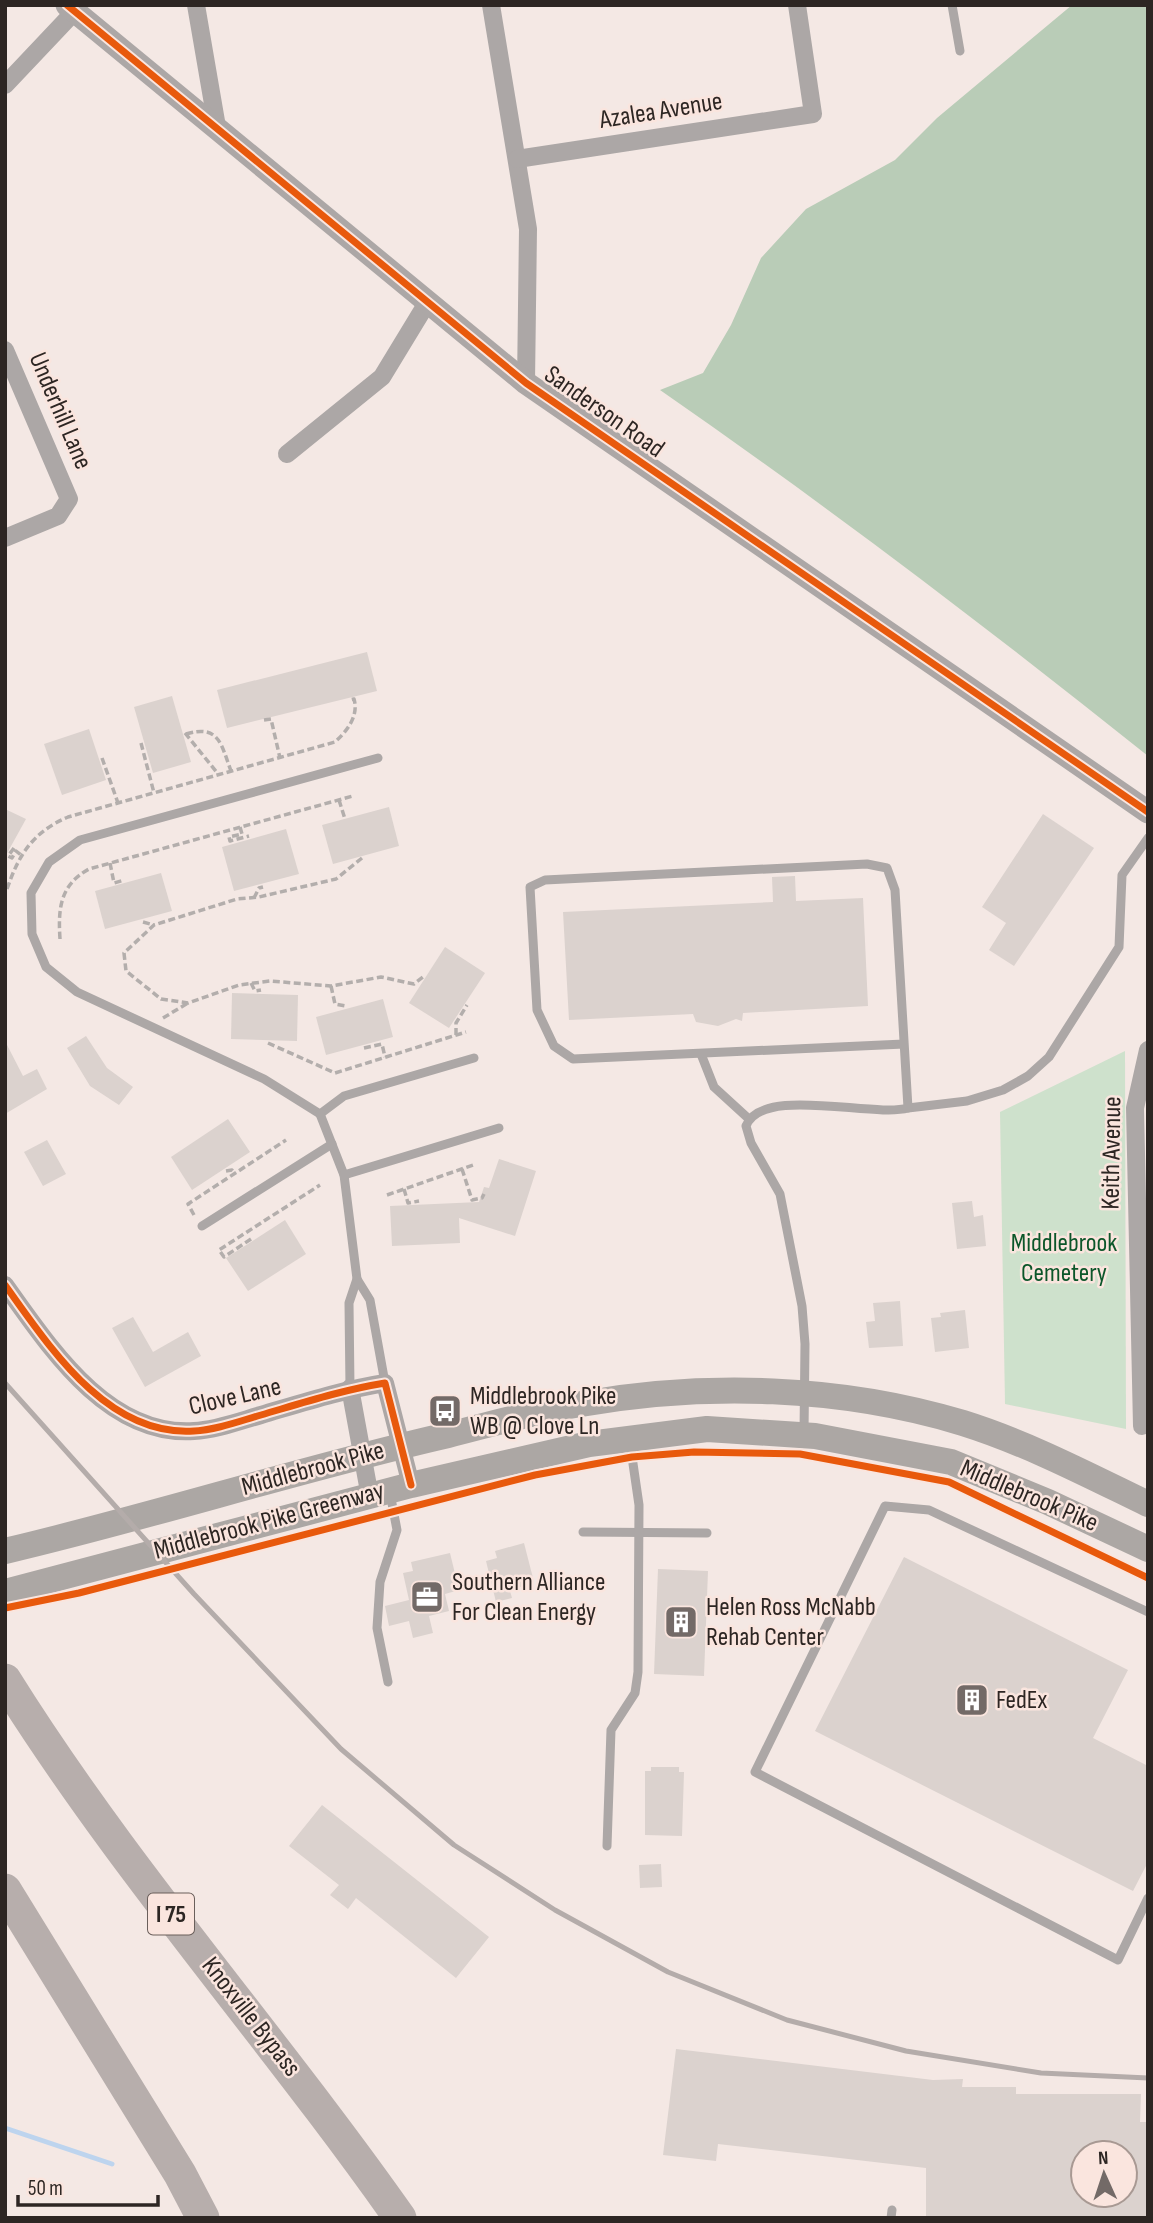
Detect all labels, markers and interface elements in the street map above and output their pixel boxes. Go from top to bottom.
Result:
street label: Azalea Avenue [597,86,725,136]
street label: Underhill Lane [22,348,98,474]
street label: Sanderson Road [538,359,670,465]
street label: Keith Avenue [1096,1096,1128,1210]
park label: Middlebrook Cemetery [1011,1228,1117,1289]
street label: Clove Lane [186,1371,284,1423]
place label: Middlebrook Pike WB @ Clove Ln [470,1381,617,1442]
bus stop icon: Middlebrook Pike WB @ Clove Ln [426,1392,464,1430]
street label: Middlebrook Pike [238,1435,388,1503]
street label: Middlebrook Pike [956,1453,1102,1539]
street label: Middlebrook Pike Greenway [151,1475,387,1567]
place label: Southern Alliance For Clean Energy [452,1567,605,1628]
office icon: Southern Alliance For Clean Energy [408,1578,446,1616]
place label: Helen Ross McNabb Rehab Center [706,1592,876,1653]
building icon: Helen Ross McNabb Rehab Center [662,1603,700,1641]
building icon: FedEx [953,1681,991,1719]
place label: FedEx [996,1685,1047,1716]
road number: I 75 [148,1894,194,1935]
street label: Knoxville Bypass [195,1951,307,2083]
north arrow [1069,2139,1139,2209]
text: N [1098,2147,1109,2170]
scale bar [18,2164,158,2208]
text: 50 m [28,2176,63,2201]

